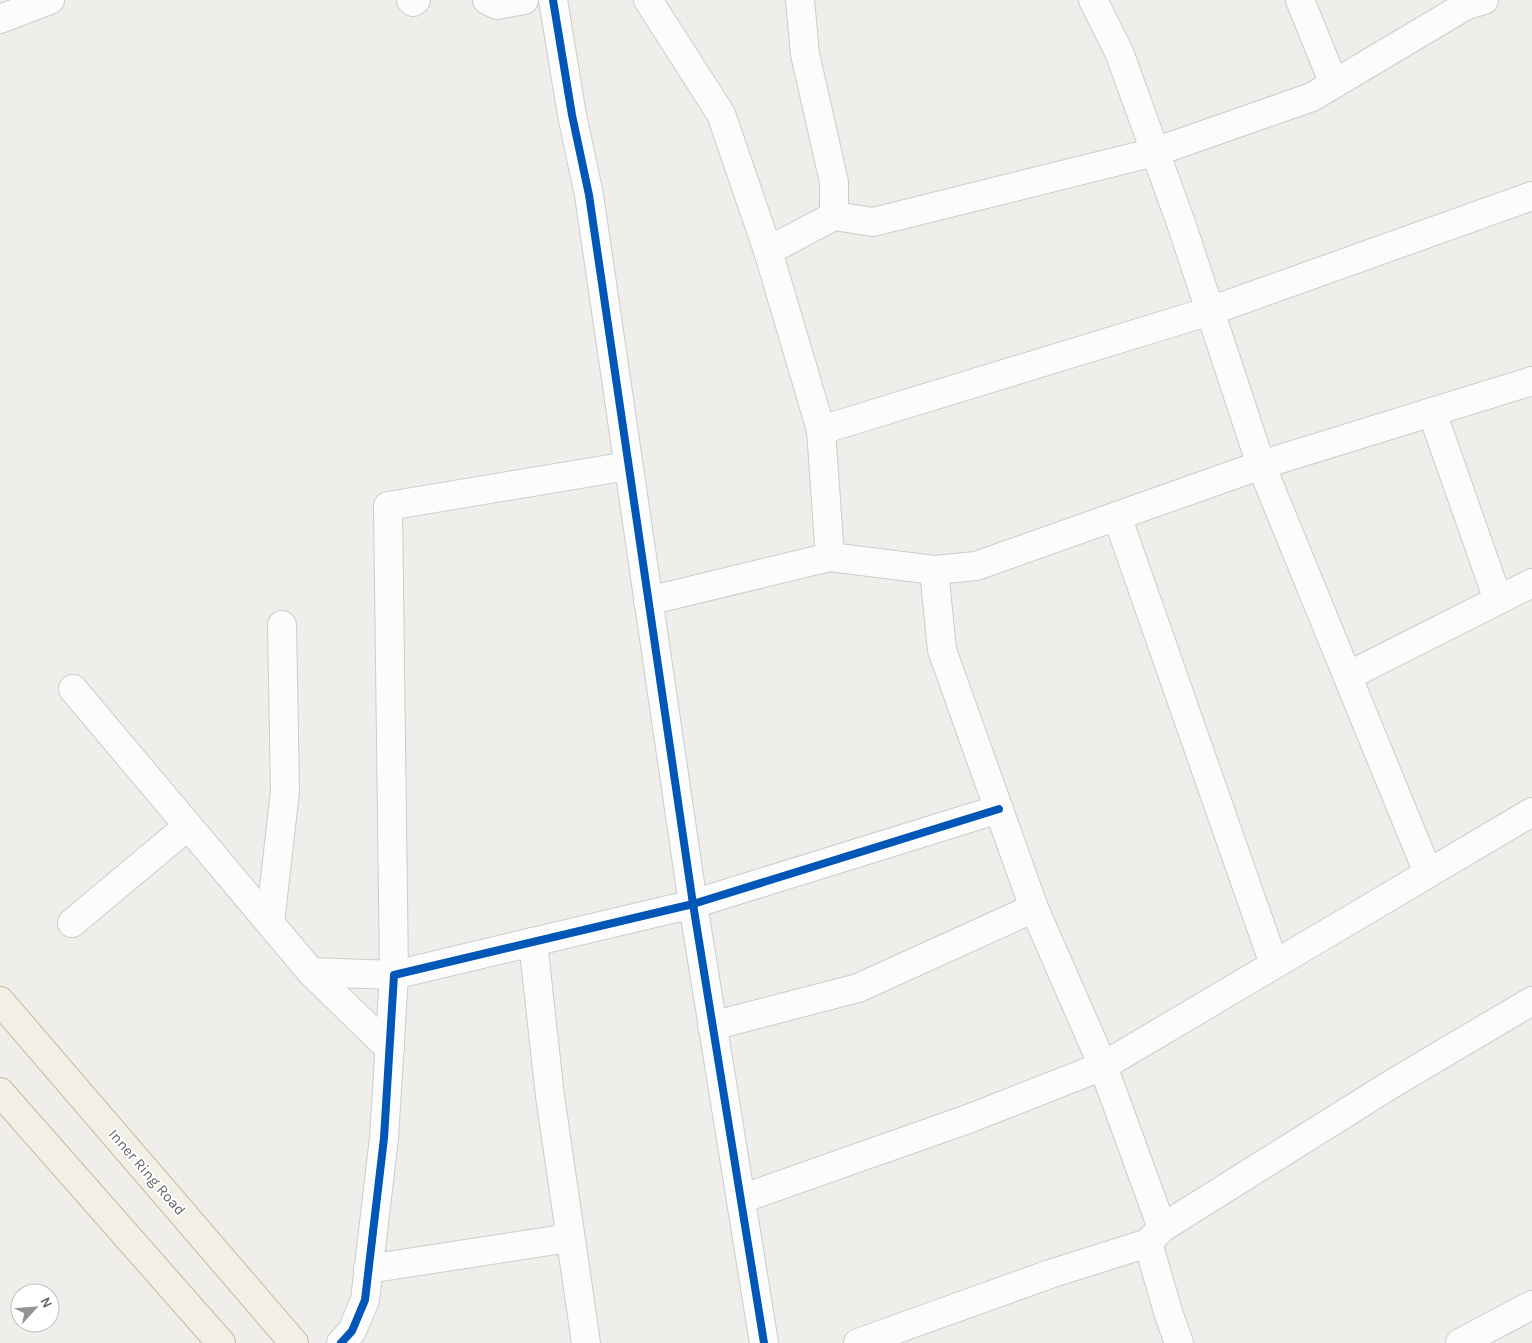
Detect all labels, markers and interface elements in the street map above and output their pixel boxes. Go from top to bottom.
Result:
street label: Inner Ring Road [105,1125,189,1219]
north arrow [10,1283,60,1333]
text: N [36,1294,56,1311]

